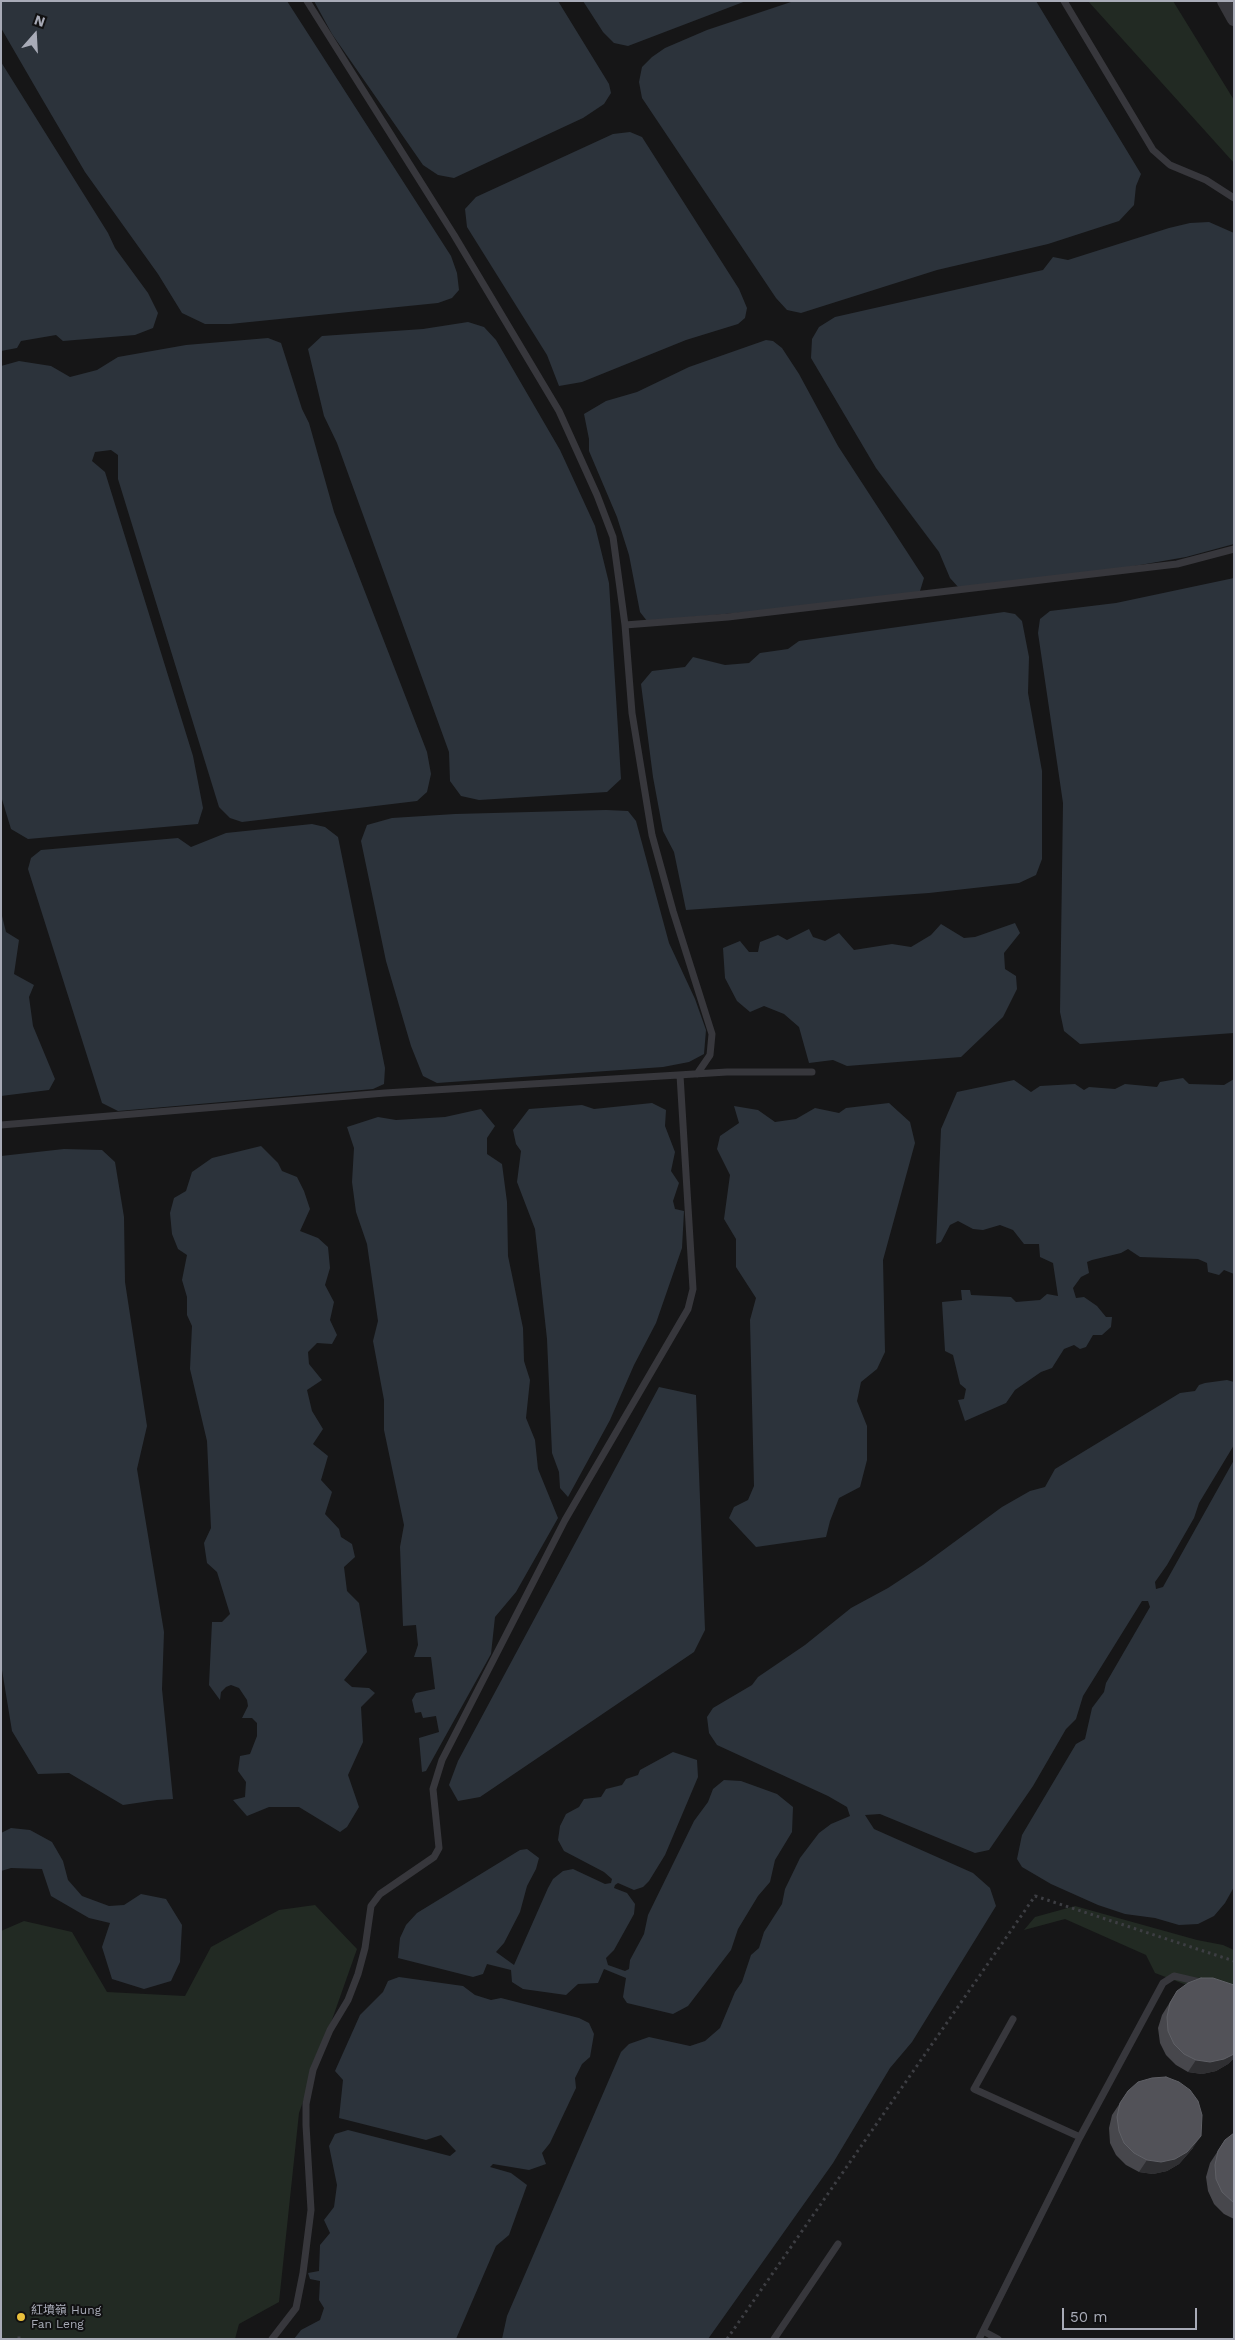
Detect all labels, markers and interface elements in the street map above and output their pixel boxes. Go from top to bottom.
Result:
north arrow [10,10,60,60]
text: N [32,12,47,30]
scale bar [1065,2298,1200,2330]
place label: 紅墳嶺 Hung Fan Leng [31,2303,101,2331]
text: 50 m [1070,2308,1107,2326]
marker: 紅墳嶺 Hung Fan Leng [15,2311,27,2323]

